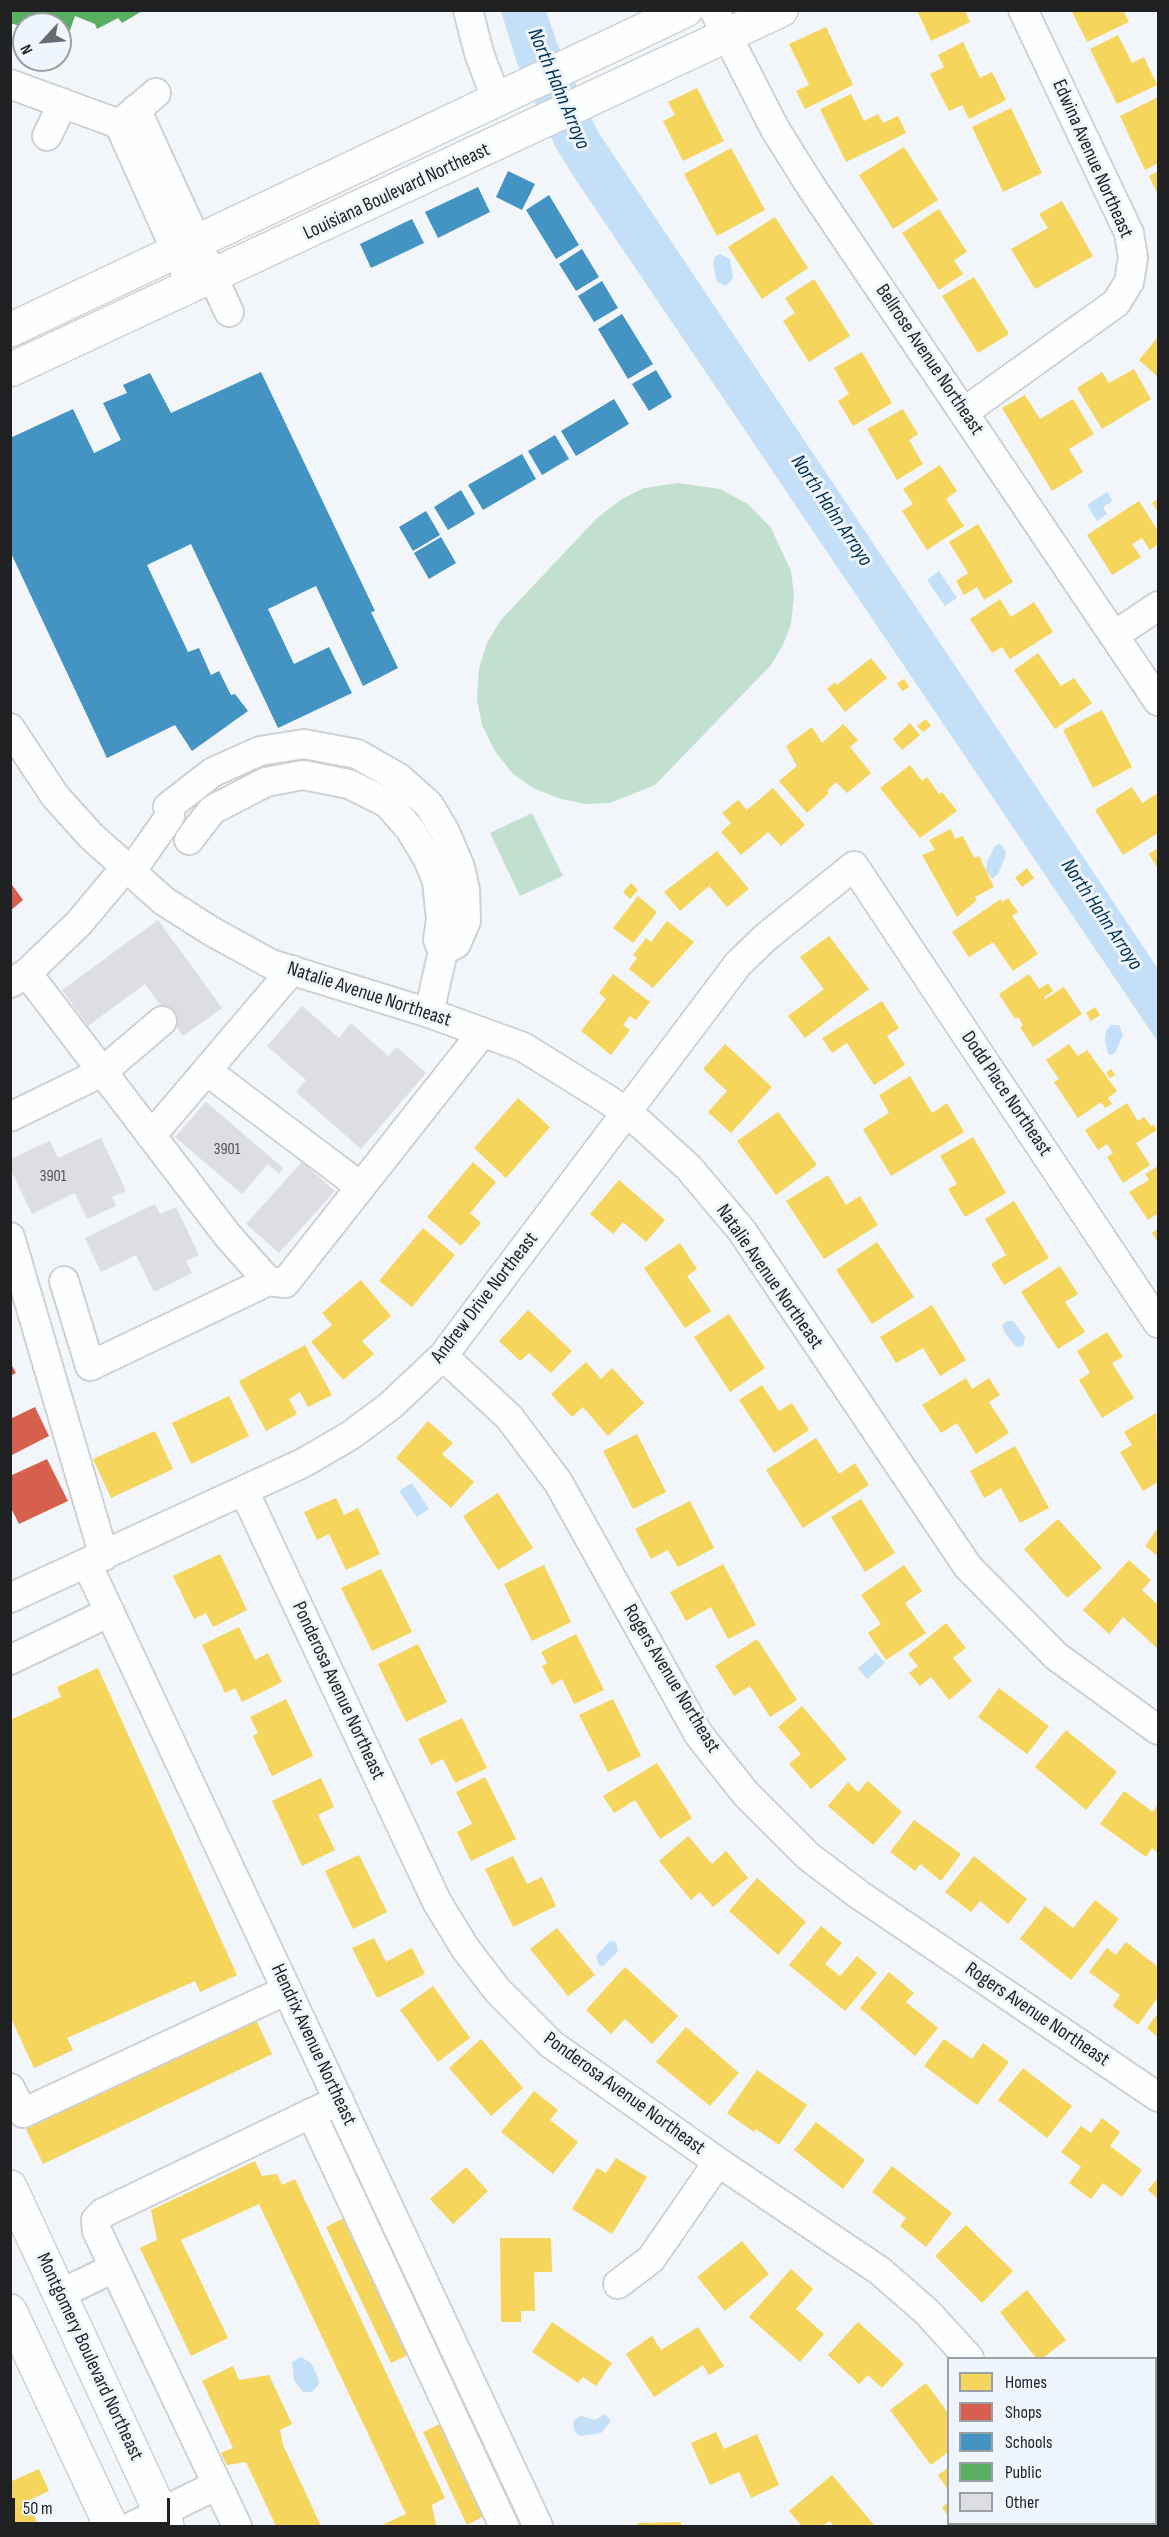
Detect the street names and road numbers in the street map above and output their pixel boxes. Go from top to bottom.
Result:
street label: Edwina Avenue Northeast [1046,76,1138,242]
street label: Louisiana Boulevard Northeast [300,138,494,246]
street label: Bellrose Avenue Northeast [870,280,988,440]
street label: Natalie Avenue Northeast [284,957,454,1033]
street label: Dodd Place Northeast [955,1027,1057,1161]
street label: Natalie Avenue Northeast [710,1200,828,1354]
street label: Andrew Drive Northeast [426,1228,544,1368]
street label: Ponderosa Avenue Northeast [286,1598,390,1784]
street label: Rogers Avenue Northeast [617,1600,725,1758]
street label: Rogers Avenue Northeast [960,1958,1114,2072]
street label: Hendrix Avenue Northeast [265,1960,361,2130]
street label: Ponderosa Avenue Northeast [539,2027,709,2161]
street label: Montgomery Boulevard Northeast [30,2249,148,2465]

